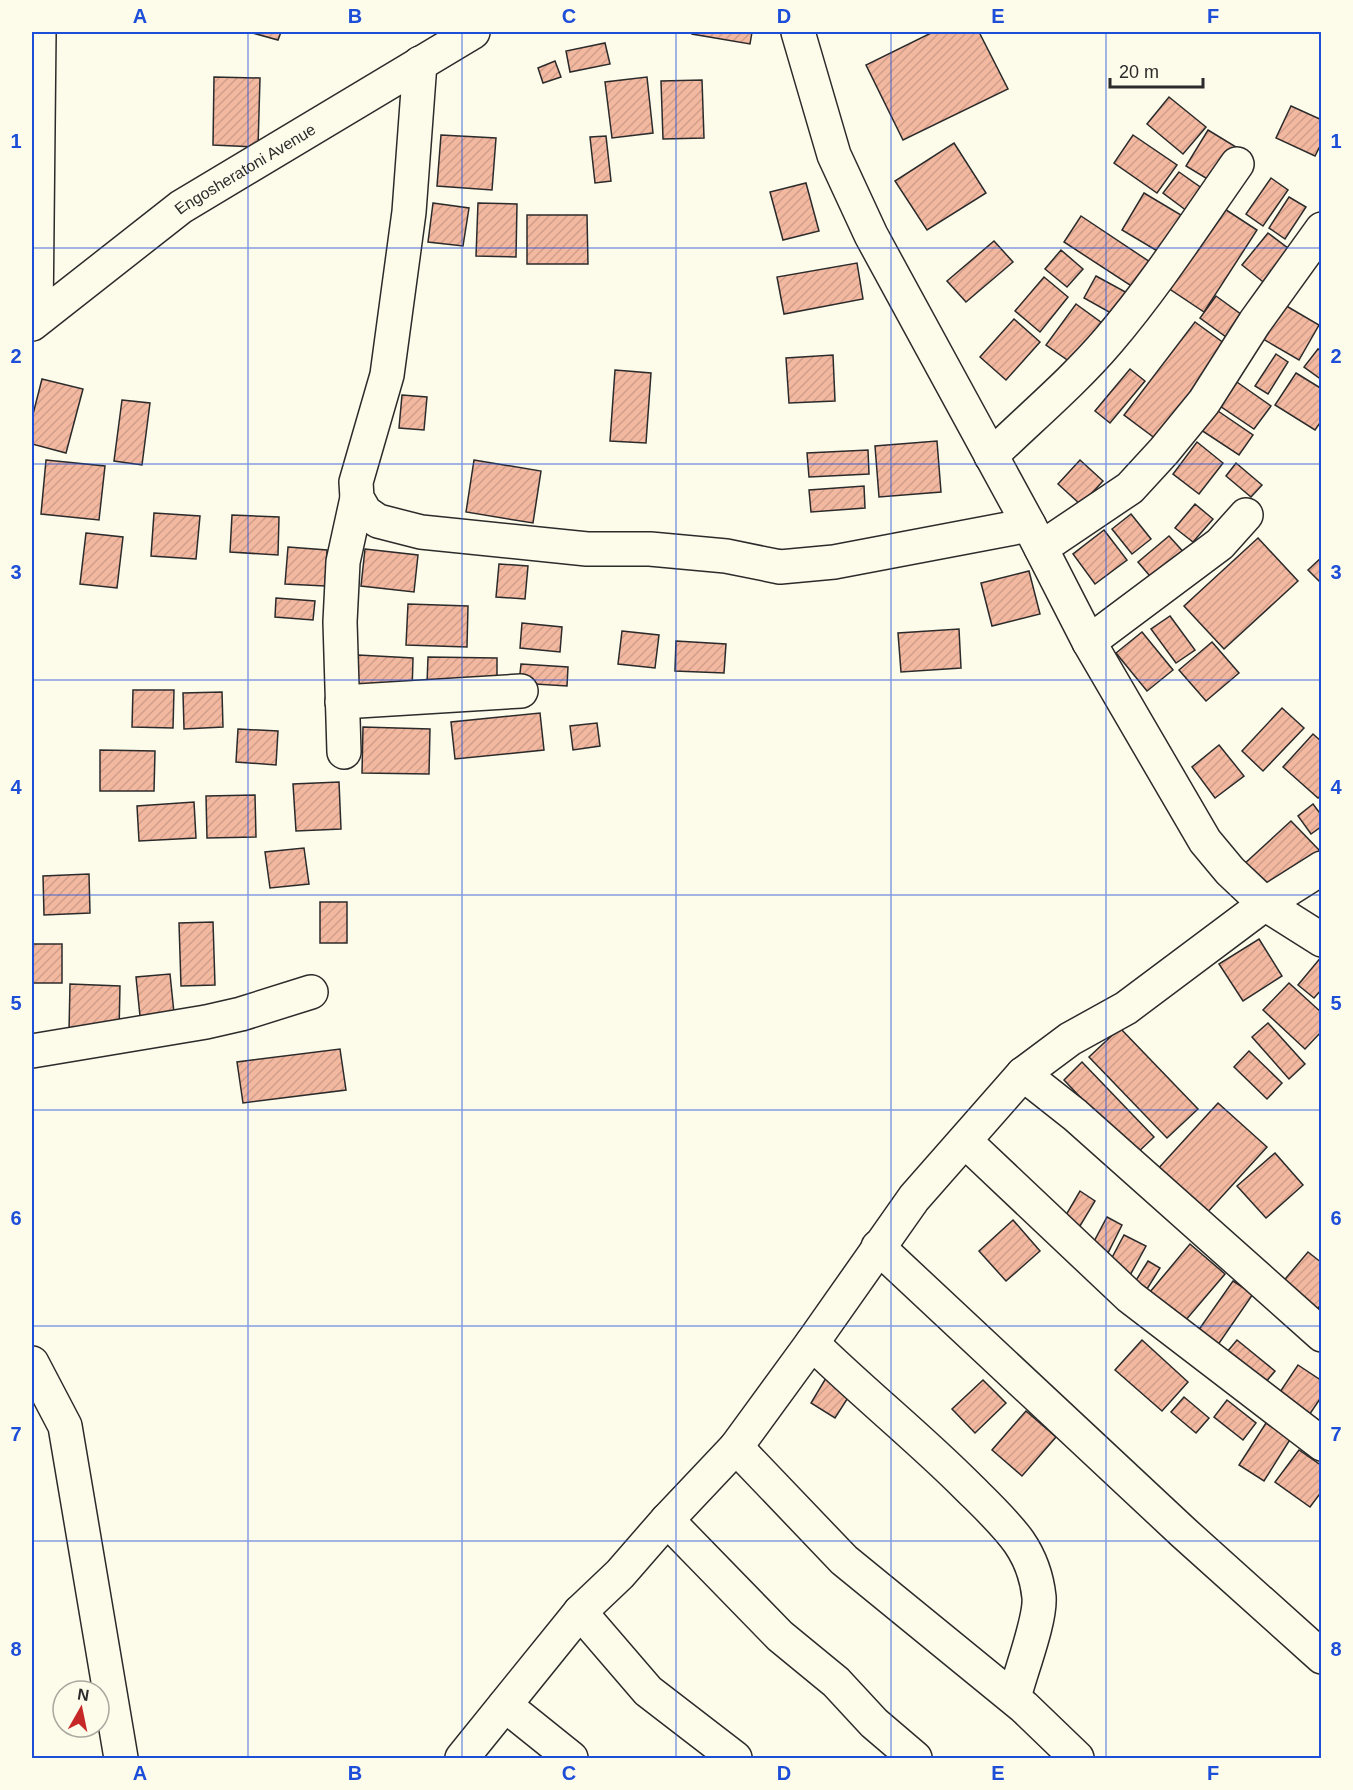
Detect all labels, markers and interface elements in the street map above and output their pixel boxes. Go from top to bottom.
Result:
text: A [133,5,147,27]
text: B [348,5,362,27]
text: C [562,5,576,27]
text: D [777,5,791,27]
text: E [991,5,1005,27]
text: F [1207,5,1219,27]
scale bar [1110,51,1203,89]
text: 20 m [1119,62,1159,82]
street label: Engosheratoni Avenue [171,120,319,218]
text: 1 [10,130,22,152]
text: 1 [1330,130,1342,152]
text: 2 [10,345,22,367]
text: 2 [1330,345,1342,367]
text: 3 [10,561,22,583]
text: 3 [1330,561,1342,583]
text: 4 [10,776,22,798]
text: 4 [1330,776,1342,798]
text: 5 [10,992,22,1014]
text: 5 [1330,992,1342,1014]
text: 6 [10,1207,22,1229]
text: 6 [1330,1207,1342,1229]
text: 7 [10,1423,22,1445]
text: 7 [1330,1423,1342,1445]
text: 8 [10,1638,22,1660]
text: 8 [1330,1638,1342,1660]
north arrow [51,1679,111,1739]
text: N [76,1685,90,1704]
text: A [133,1762,147,1784]
text: B [348,1762,362,1784]
text: C [562,1762,576,1784]
text: D [777,1762,791,1784]
text: E [991,1762,1005,1784]
text: F [1207,1762,1219,1784]

